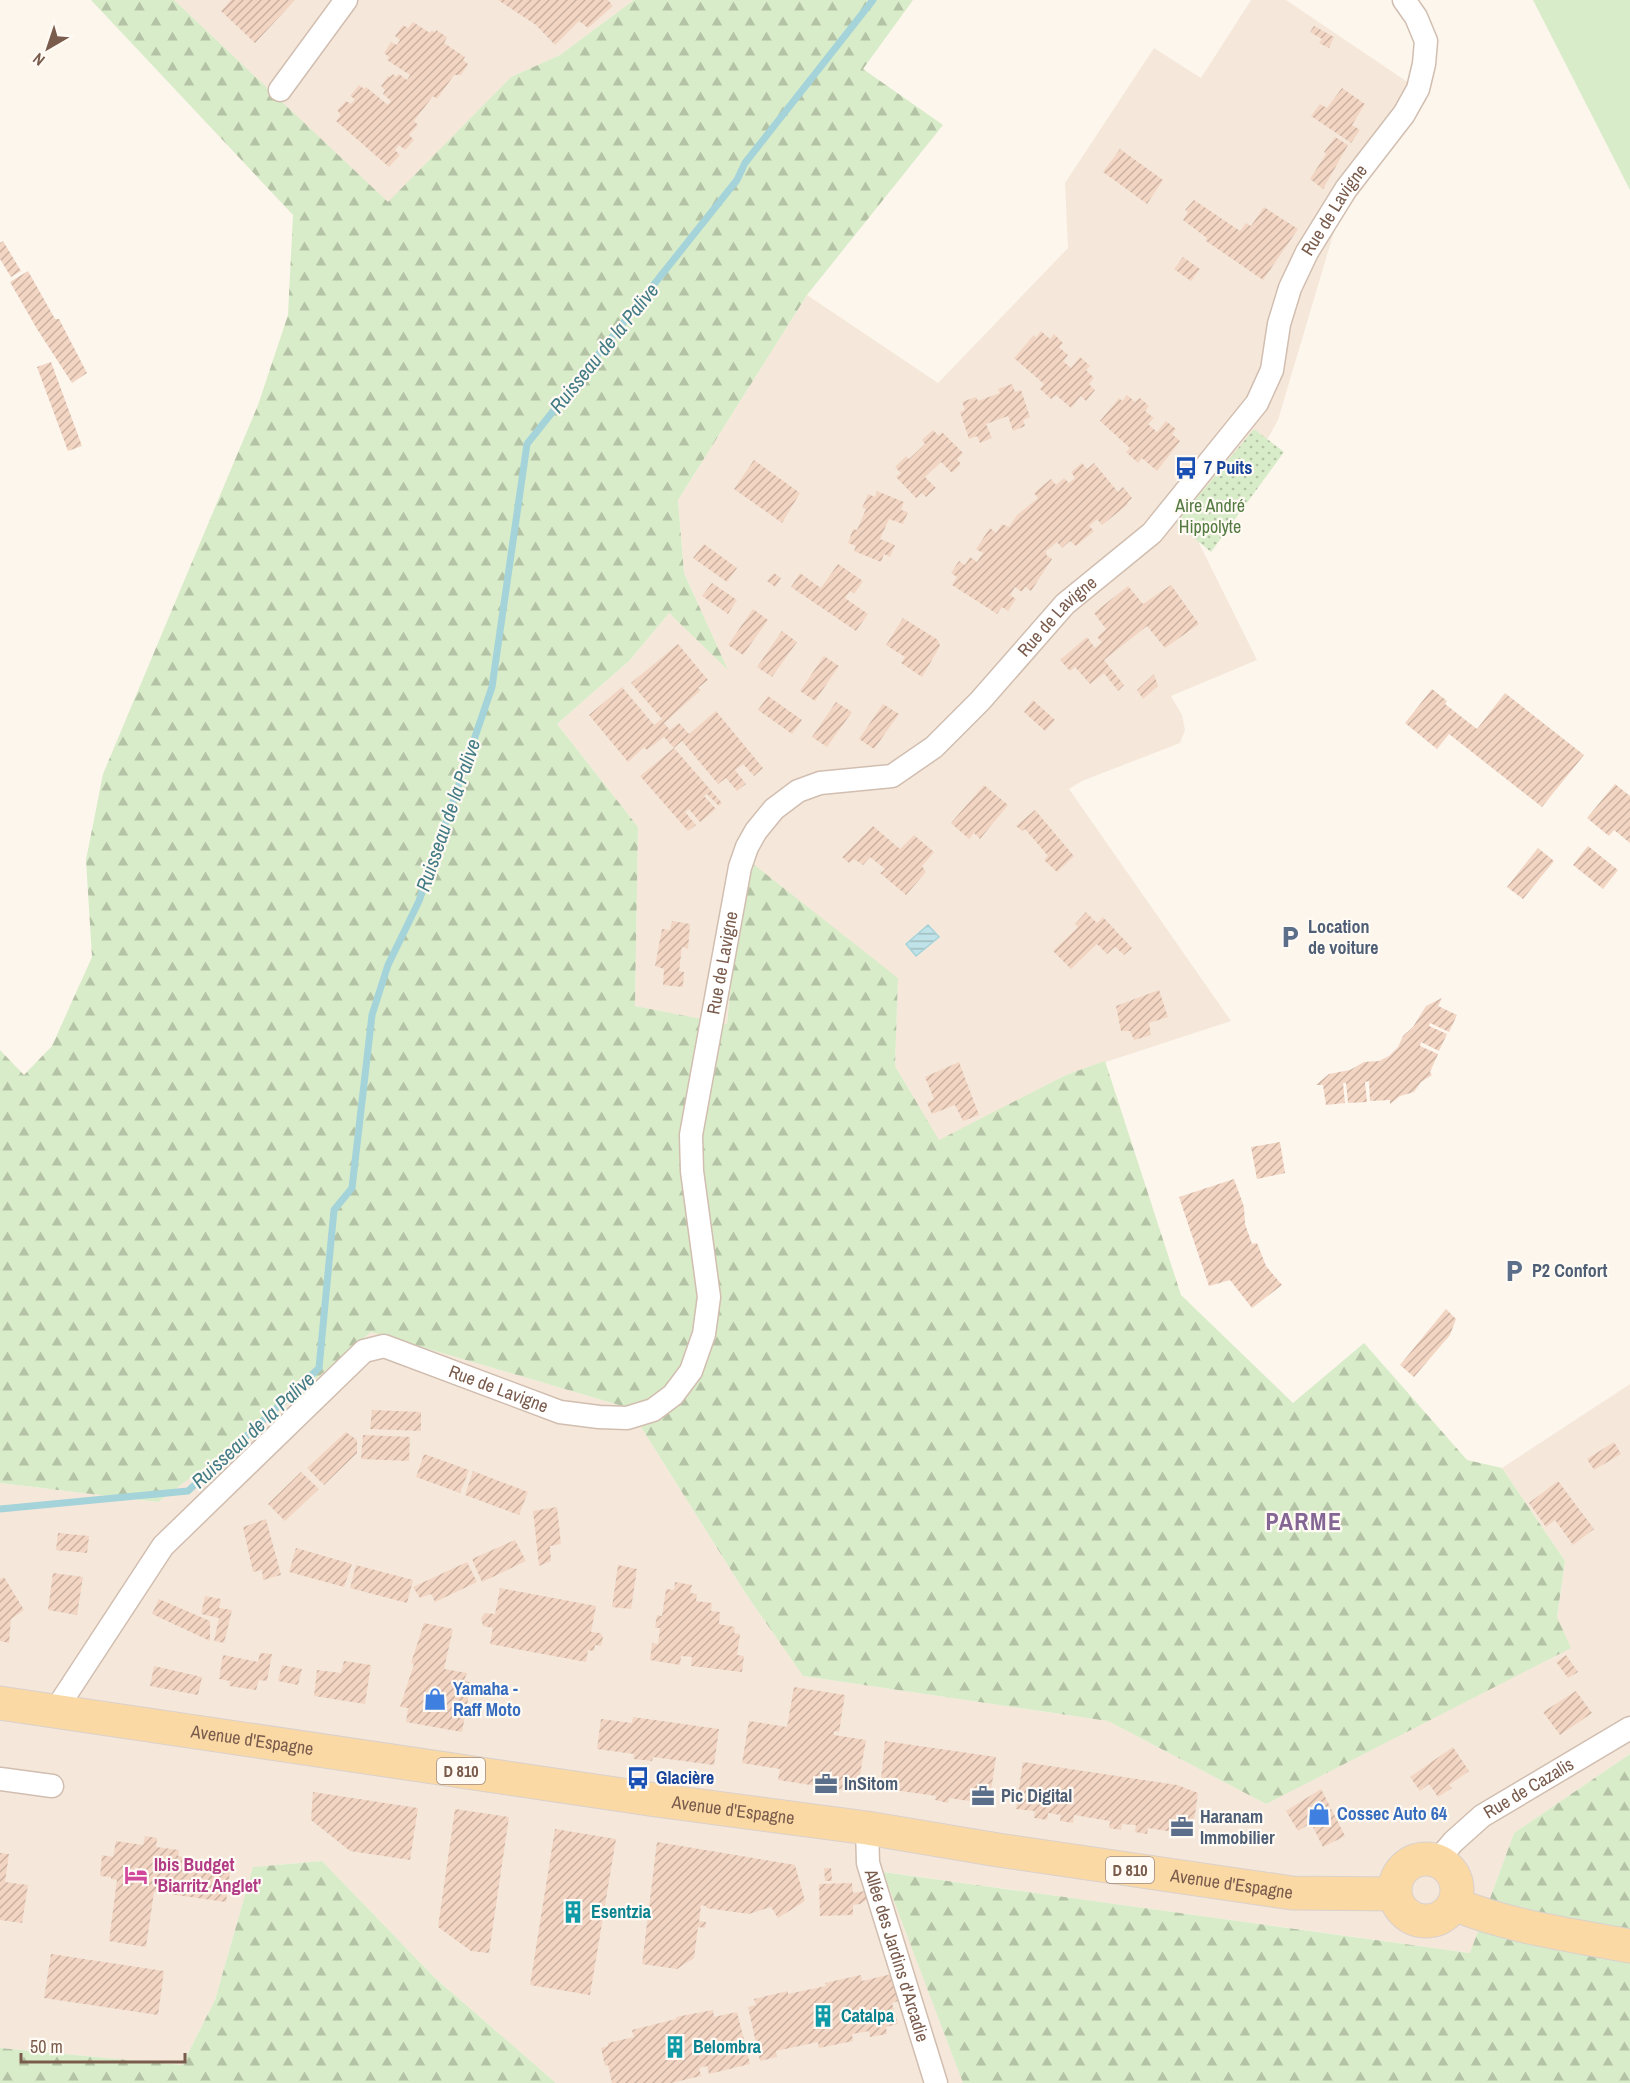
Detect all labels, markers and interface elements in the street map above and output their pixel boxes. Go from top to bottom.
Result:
north arrow [18,18,78,78]
text: N [28,48,49,71]
street label: Rue de Lavigne [1295,159,1373,260]
water label: Ruisseau de la Palive [543,277,664,418]
bus stop icon: 7 Puits [1173,455,1199,481]
place label: 7 Puits [1204,455,1252,480]
park label: Aire André Hippolyte [1174,493,1245,539]
street label: Rue de Lavigne [1011,570,1102,662]
water label: Ruisseau de la Palive [409,735,486,895]
street label: Rue de Lavigne [700,909,744,1016]
place label: Location de voiture [1308,914,1379,960]
parking icon: Location de voiture [1277,924,1303,950]
parking icon: P2 Confort [1501,1258,1527,1284]
place label: P2 Confort [1532,1258,1608,1283]
street label: Rue de Lavigne [445,1358,552,1418]
water label: Ruisseau de la Palive [185,1365,320,1494]
district label: PARME [1265,1505,1343,1537]
place label: Yamaha - Raff Moto [453,1676,521,1722]
shop icon: Yamaha - Raff Moto [422,1686,448,1712]
street label: Avenue d'Espagne [188,1718,315,1761]
street label: Rue de Cazalis [1479,1751,1578,1824]
road number: D 810 [437,1758,485,1784]
bus stop icon: Glacière [625,1765,651,1791]
place label: Glacière [656,1765,714,1790]
office icon: InSitom [813,1771,839,1797]
place label: InSitom [844,1771,898,1796]
office icon: Pic Digital [970,1783,996,1809]
place label: Pic Digital [1001,1783,1072,1808]
street label: Avenue d'Espagne [669,1789,796,1830]
shop icon: Cossec Auto 64 [1306,1801,1332,1827]
place label: Cossec Auto 64 [1337,1801,1448,1826]
place label: Haranam Immobilier [1200,1804,1275,1850]
office icon: Haranam Immobilier [1169,1814,1195,1840]
place label: Ibis Budget 'Biarritz Anglet' [154,1852,261,1898]
road number: D 810 [1106,1857,1154,1883]
hotel icon: Ibis Budget 'Biarritz Anglet' [123,1862,149,1888]
street label: Avenue d'Espagne [1168,1862,1295,1905]
street label: Allée des Jardins d'Arcadie [858,1865,936,2045]
building icon: Esentzia [560,1899,586,1925]
place label: Esentzia [591,1899,652,1924]
building icon: Catalpa [810,2003,836,2029]
place label: Catalpa [841,2003,895,2028]
scale bar [21,2026,184,2064]
text: 50 m [30,2034,63,2059]
building icon: Belombra [662,2034,688,2060]
place label: Belombra [693,2034,762,2059]

